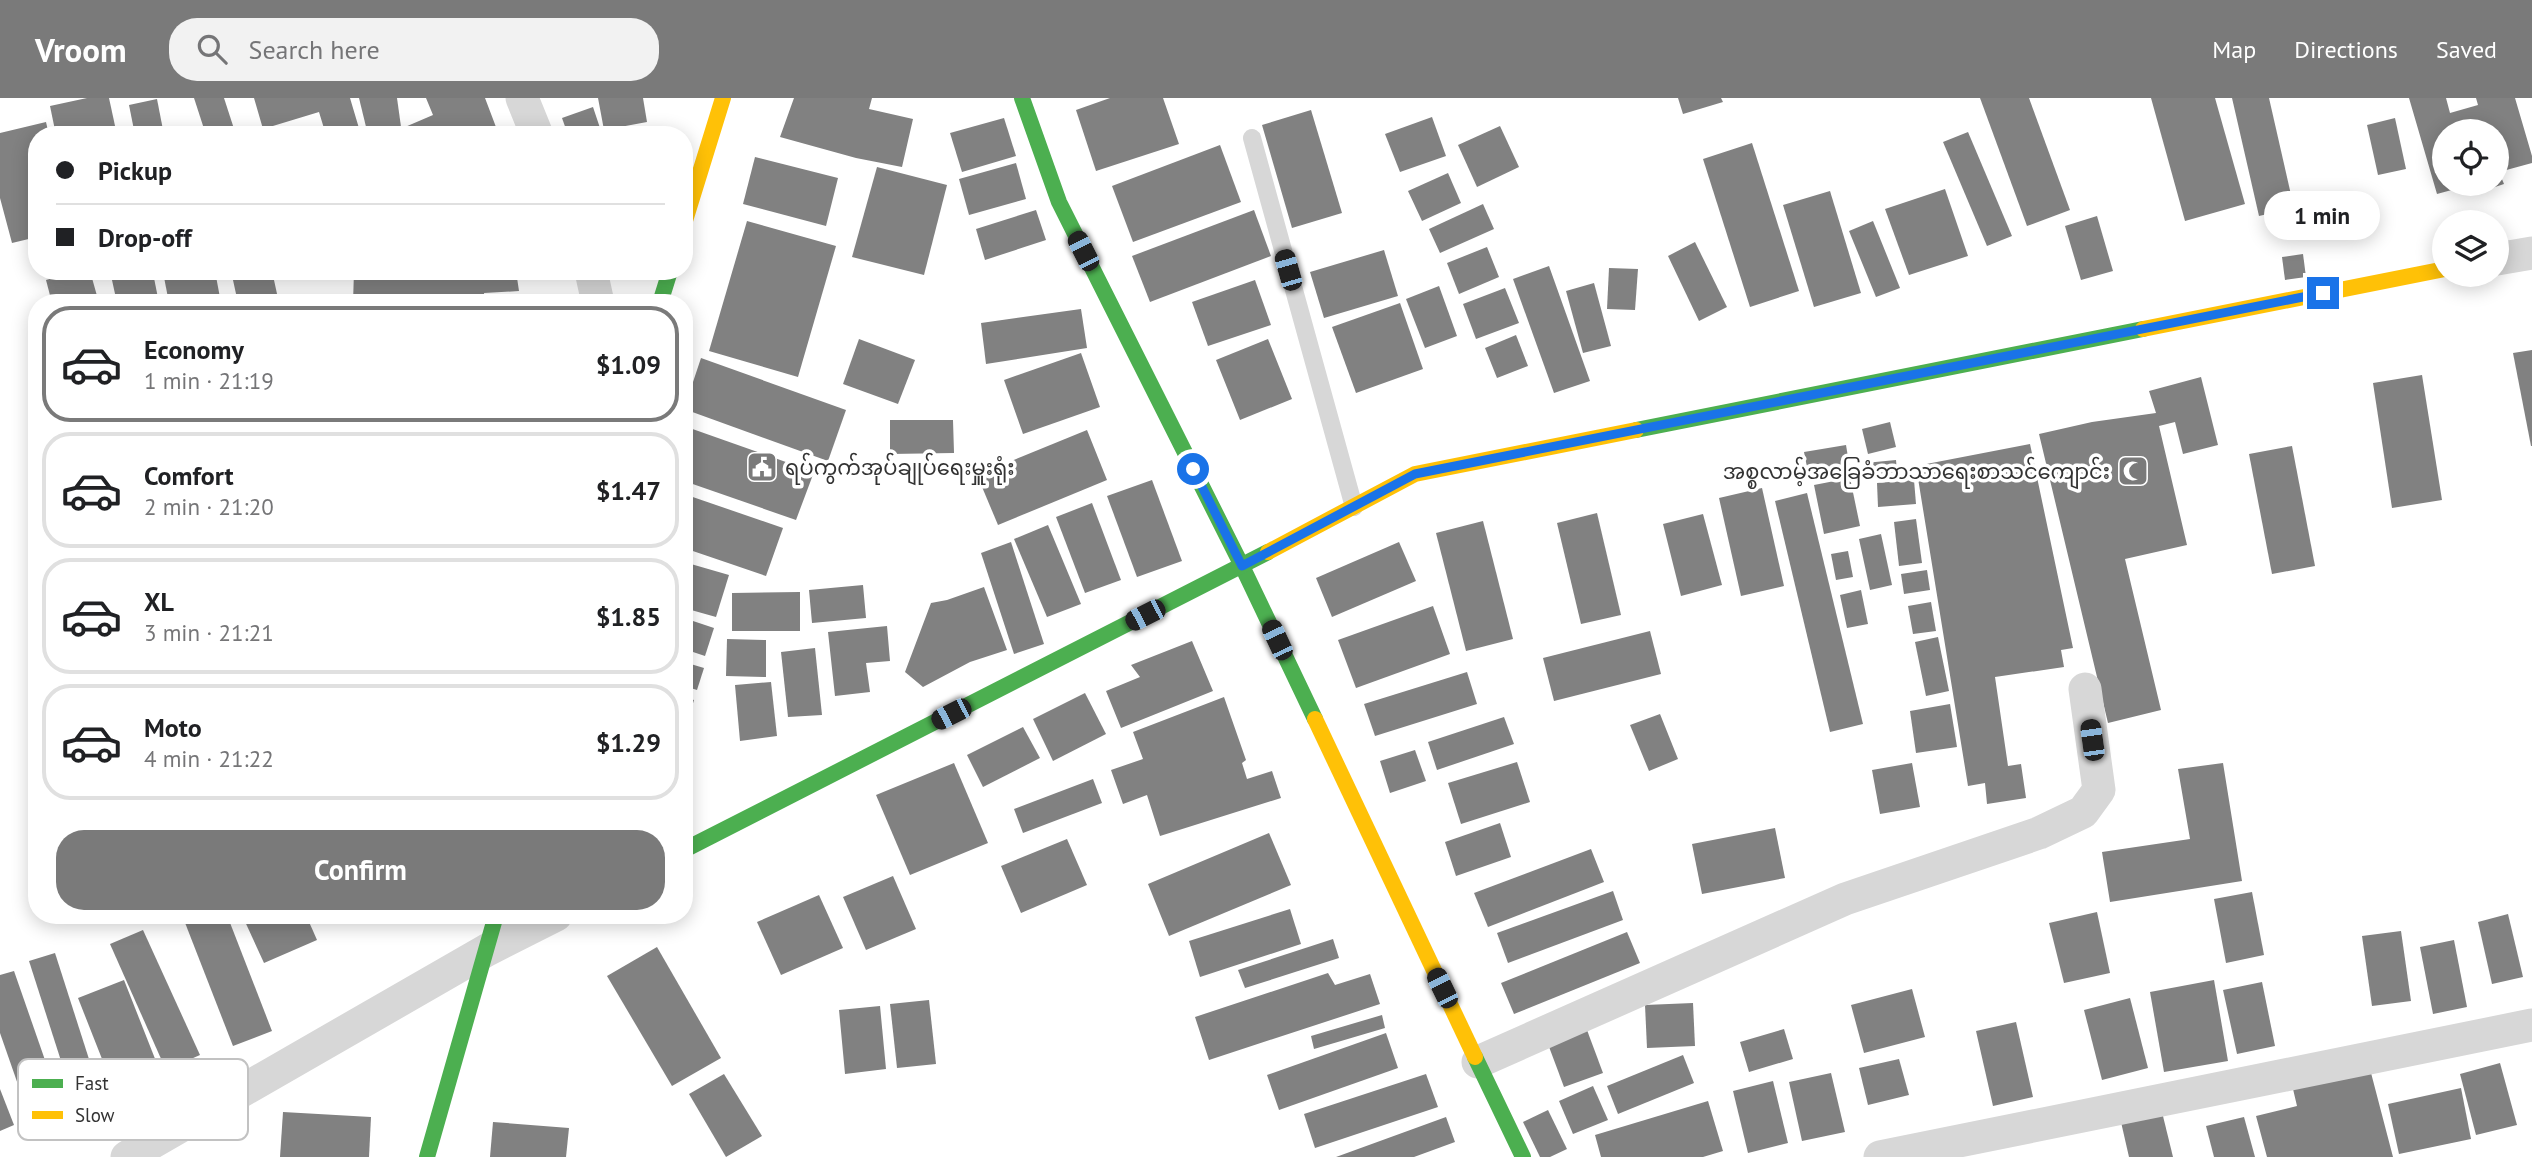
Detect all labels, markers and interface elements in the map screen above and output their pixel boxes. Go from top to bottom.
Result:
search box [169,18,659,81]
text: Vroom [35,28,127,71]
icon: search [193,30,231,68]
text: Search here [249,33,380,66]
text: Map [2212,34,2256,65]
text: Directions [2294,34,2398,65]
text: Saved [2436,34,2497,65]
map controls [2432,119,2509,287]
button: locate [2432,119,2509,196]
text: Pickup [98,154,172,187]
callout: 1 min [2265,192,2381,240]
text: 1 min [2294,201,2350,230]
button: layers [2432,210,2509,287]
text: Drop-off [98,221,192,254]
car [1065,228,1102,274]
car [1273,247,1304,293]
route end [2307,277,2339,309]
icon: car [60,333,123,396]
text: Economy [144,333,244,366]
text: $1.09 [596,348,661,381]
text: 1 min · 21:19 [144,366,274,395]
public building icon: ရပ်ကွက်အုပ်ချုပ်ရေးမှူးရုံး [745,450,779,484]
place label: ရပ်ကွက်အုပ်ချုပ်ရေးမှူးရုံး [785,452,1014,486]
route start [1177,453,1209,485]
mosque icon: အစ္စလာမ့်အခြေခံဘာသာရေးစာသင်ကျောင်း [2116,454,2150,488]
place label: အစ္စလာမ့်အခြေခံဘာသာရေးစာသင်ကျောင်း [1723,456,2110,490]
icon: car [60,459,123,522]
text: Comfort [144,459,234,492]
text: $1.47 [596,474,661,507]
text: 2 min · 21:20 [144,492,274,521]
icon: car [60,585,123,648]
text: XL [144,585,174,618]
car [1122,596,1169,634]
text: $1.85 [596,600,661,633]
car [1259,617,1296,663]
text: 3 min · 21:21 [144,618,274,647]
car [928,695,975,733]
icon: car [60,711,123,774]
text: Moto [144,711,202,744]
car [2079,718,2106,762]
text: $1.29 [596,726,661,759]
text: 4 min · 21:22 [144,744,274,773]
button: Confirm [56,830,665,910]
car [1424,965,1461,1011]
legend [18,1059,248,1140]
text: Fast [75,1071,109,1095]
text: Slow [75,1103,115,1127]

